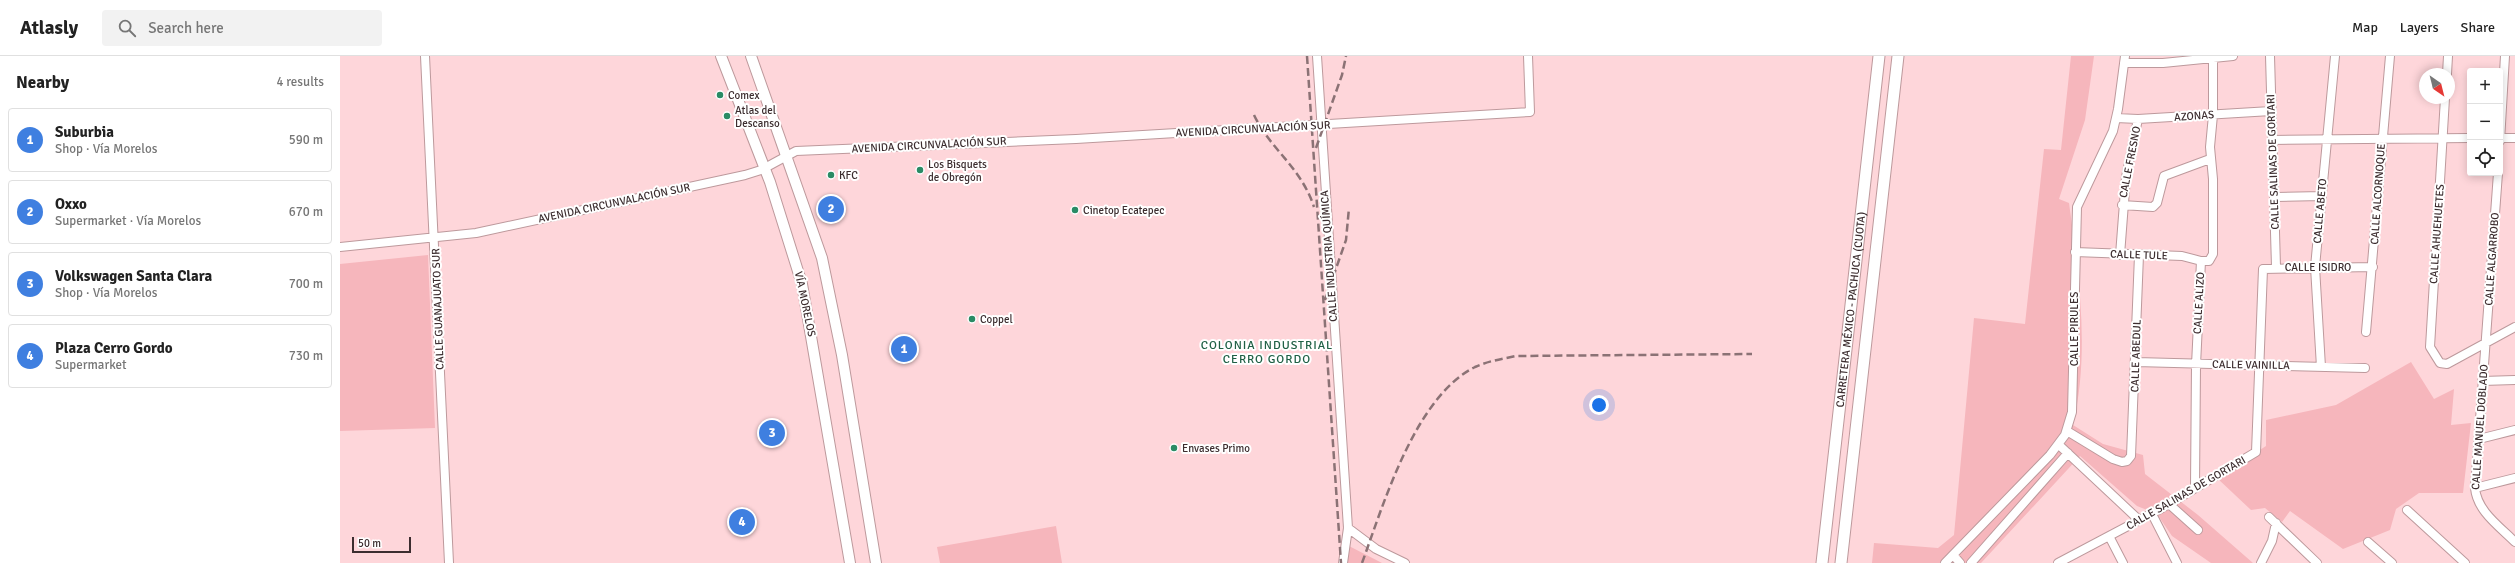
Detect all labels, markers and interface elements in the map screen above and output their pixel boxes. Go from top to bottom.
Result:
search box [102,10,382,46]
text: Atlasly [20,16,78,40]
icon: search [116,17,138,39]
text: Search here [148,19,224,37]
text: Map [2352,19,2378,36]
text: Layers [2400,19,2439,36]
text: Share [2461,19,2495,36]
north arrow [2419,68,2455,104]
map controls [2467,68,2503,176]
button: + [2467,68,2503,104]
text: Nearby [16,72,69,93]
text: 4 results [276,74,324,90]
place label: Comex [728,89,760,102]
marker: Comex [715,90,725,100]
street label: CALLE SALINAS DE GORTARI [2264,94,2282,230]
place label: Atlas del Descanso [735,104,780,130]
button: − [2467,104,2503,140]
street label: AZONAS [2173,108,2215,124]
marker: Atlas del Descanso [722,111,732,121]
street label: AVENIDA CIRCUNVALACIÓN SUR [1175,117,1331,140]
text: Suburbia [55,123,114,141]
street label: CALLE FRESNO [2117,125,2143,199]
text: 1 [26,132,34,148]
text: 590 m [289,132,323,148]
street label: AVENIDA CIRCUNVALACIÓN SUR [851,133,1007,156]
button: locate [2467,140,2503,176]
text: Shop · Vía Morelos [55,141,158,157]
street label: CALLE ALCORNOQUE [2368,143,2388,245]
place label: Los Bisquets de Obregón [928,158,987,184]
marker: Los Bisquets de Obregón [915,165,925,175]
place label: KFC [839,169,858,182]
marker: KFC [826,170,836,180]
street label: CALLE ABETO [2311,178,2329,244]
street label: AVENIDA CIRCUNVALACIÓN SUR [537,179,692,225]
street label: CALLE AHUEHUETES [2427,184,2447,284]
street label: CALLE INDUSTRIA QUÍMICA [1317,189,1340,322]
pin: 2 [818,194,844,224]
text: Oxxo [55,195,87,213]
text: 2 [26,204,34,220]
text: 670 m [289,204,323,220]
place label: Cinetop Ecatepec [1083,204,1164,217]
marker: Cinetop Ecatepec [1070,205,1080,215]
street label: CARRETERA MÉXICO - PACHUCA (CUOTA) [1833,211,1868,408]
street label: CALLE ALGARROBO [2482,212,2502,306]
text: Supermarket · Vía Morelos [55,213,201,229]
street label: CALLE TULE [2110,247,2168,263]
street label: CALLE GUANAJUATO SUR [429,248,447,370]
street label: CALLE ISIDRO [2285,261,2351,274]
text: Volkswagen Santa Clara [55,267,212,285]
street label: VÍA MORELOS [792,270,819,338]
street label: CALLE ALIZO [2191,272,2207,334]
text: 3 [26,276,34,292]
text: 700 m [289,276,323,292]
text: Shop · Vía Morelos [55,285,158,301]
street label: CALLE PIRULES [2068,292,2081,366]
place label: Coppel [980,313,1013,326]
marker: Coppel [967,314,977,324]
street label: CALLE ABEDUL [2128,319,2144,393]
pin: 1 [891,334,917,364]
district label: COLONIA INDUSTRIAL CERRO GORDO [1201,338,1333,367]
text: Plaza Cerro Gordo [55,339,173,357]
text: 4 [26,348,34,364]
text: 730 m [289,348,323,364]
text: Supermarket [55,357,127,373]
street label: CALLE VAINILLA [2212,358,2290,372]
street label: CALLE MANUEL DOBLADO [2469,364,2491,490]
your location [1589,395,1609,415]
pin: 3 [759,418,785,448]
place label: Envases Primo [1182,442,1250,455]
marker: Envases Primo [1169,443,1179,453]
street label: CALLE SALINAS DE GORTARI [2124,453,2248,533]
pin: 4 [729,507,755,537]
scale bar [352,535,411,554]
text: 50 m [358,537,381,550]

